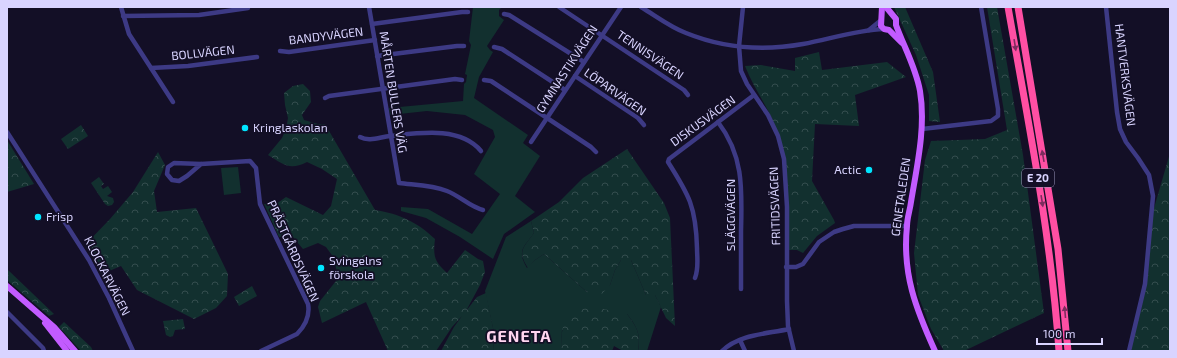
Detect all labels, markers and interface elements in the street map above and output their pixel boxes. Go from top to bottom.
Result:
street label: GYMNASTIKVÄGEN [533,22,600,115]
street label: BANDYVÄGEN [288,23,364,47]
street label: HANTVERKSVÄGEN [1113,23,1139,127]
street label: TENNISVÄGEN [615,27,687,82]
street label: MÅRTEN BULLERS VÄG [377,30,411,154]
one-way arrow [1012,39,1018,52]
street label: BOLLVÄGEN [170,42,235,62]
street label: LÖPARVÄGEN [582,65,649,118]
street label: DISKUSVÄGEN [667,92,738,148]
place label: Kringlaskolan [253,120,328,134]
marker: Kringlaskolan [240,123,250,133]
one-way arrow [1040,150,1046,162]
street label: GENETALEDEN [888,157,912,237]
place label: Actic [834,162,861,176]
marker: Actic [864,165,874,175]
street label: FRITIDSVÄGEN [766,166,782,246]
road number: E 20 [1022,169,1054,187]
street label: SLÄGGVÄGEN [723,179,737,251]
one-way arrow [1039,195,1045,207]
street label: PRÄSTGÅRDSVÄGEN [265,198,323,304]
place label: Frisp [46,209,73,223]
marker: Frisp [33,212,43,222]
street label: KLOCKARVÄGEN [82,234,134,317]
place label: Svingelns förskola [329,253,382,281]
marker: Svingelns förskola [316,263,326,273]
one-way arrow [1061,306,1068,318]
scale bar [1037,320,1102,346]
district label: GENETA [486,326,552,345]
text: 100 m [1043,326,1075,340]

